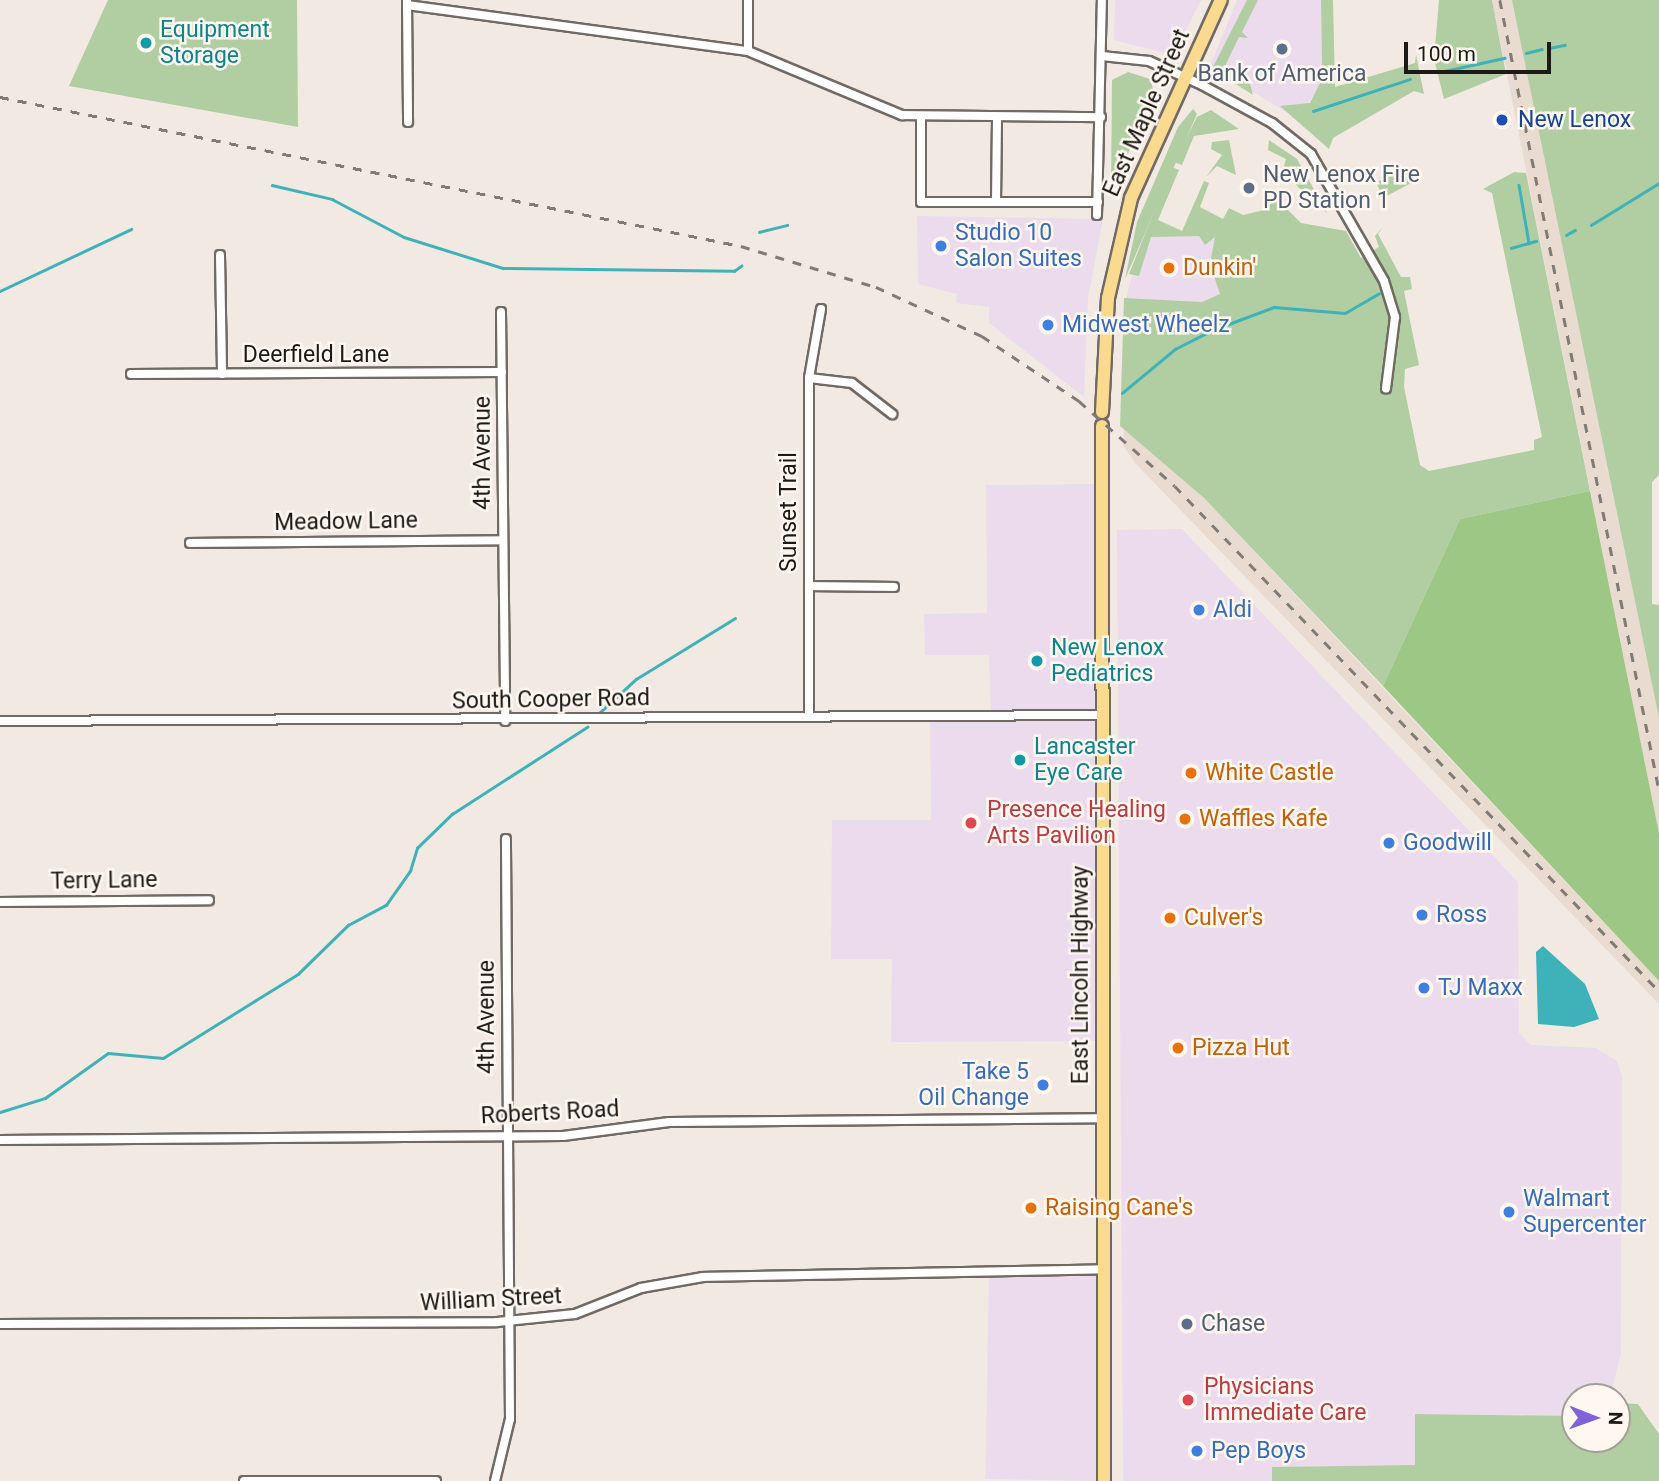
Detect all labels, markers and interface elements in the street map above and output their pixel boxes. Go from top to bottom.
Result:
place label: Equipment Storage [160,16,270,70]
street label: East Maple Street [1098,25,1196,201]
scale bar [1407,28,1554,72]
marker: Equipment Storage [138,35,154,51]
marker: Bank of America [1274,41,1290,57]
text: 100 m [1417,42,1476,66]
place label: Bank of America [1197,60,1367,88]
place label: New Lenox [1518,106,1631,134]
marker: New Lenox [1492,110,1512,130]
place label: New Lenox Fire PD Station 1 [1263,161,1420,215]
marker: New Lenox Fire PD Station 1 [1241,180,1257,196]
place label: Studio 10 Salon Suites [955,219,1082,273]
marker: Studio 10 Salon Suites [933,238,949,254]
place label: Dunkin' [1183,254,1256,282]
marker: Dunkin' [1161,260,1177,276]
place label: Midwest Wheelz [1062,311,1230,339]
marker: Midwest Wheelz [1040,317,1056,333]
street label: Deerfield Lane [243,341,389,369]
street label: 4th Avenue [469,396,497,510]
street label: Sunset Trail [775,452,803,572]
street label: Meadow Lane [274,507,418,537]
place label: Aldi [1213,596,1252,624]
marker: Aldi [1191,602,1207,618]
place label: New Lenox Pediatrics [1051,634,1164,688]
marker: New Lenox Pediatrics [1029,653,1045,669]
street label: South Cooper Road [452,684,650,716]
place label: Lancaster Eye Care [1034,733,1136,787]
marker: Lancaster Eye Care [1012,752,1028,768]
place label: White Castle [1205,759,1334,787]
marker: White Castle [1183,765,1199,781]
place label: Presence Healing Arts Pavilion [987,796,1166,850]
place label: Waffles Kafe [1199,805,1328,833]
marker: Waffles Kafe [1177,811,1193,827]
marker: Presence Healing Arts Pavilion [961,813,981,833]
place label: Goodwill [1403,829,1492,857]
marker: Goodwill [1381,835,1397,851]
street label: Terry Lane [50,866,158,896]
street label: East Lincoln Highway [1067,866,1095,1084]
place label: Ross [1436,901,1487,929]
place label: Culver's [1184,904,1263,932]
marker: Ross [1414,907,1430,923]
marker: Culver's [1162,910,1178,926]
street label: 4th Avenue [473,960,501,1074]
place label: TJ Maxx [1438,974,1523,1002]
marker: TJ Maxx [1416,980,1432,996]
place label: Pizza Hut [1192,1034,1290,1062]
marker: Pizza Hut [1170,1040,1186,1056]
place label: Take 5 Oil Change [918,1058,1029,1112]
marker: Take 5 Oil Change [1035,1077,1051,1093]
street label: Roberts Road [480,1096,620,1130]
place label: Walmart Supercenter [1523,1185,1646,1239]
place label: Raising Cane's [1045,1194,1193,1222]
marker: Raising Cane's [1023,1200,1039,1216]
marker: Walmart Supercenter [1501,1204,1517,1220]
street label: William Street [419,1283,563,1317]
place label: Chase [1201,1310,1265,1338]
marker: Chase [1179,1316,1195,1332]
place label: Physicians Immediate Care [1204,1373,1367,1427]
north arrow [1561,1383,1631,1453]
marker: Physicians Immediate Care [1178,1390,1198,1410]
text: N [1604,1411,1627,1425]
place label: Pep Boys [1211,1437,1306,1465]
marker: Pep Boys [1189,1443,1205,1459]

